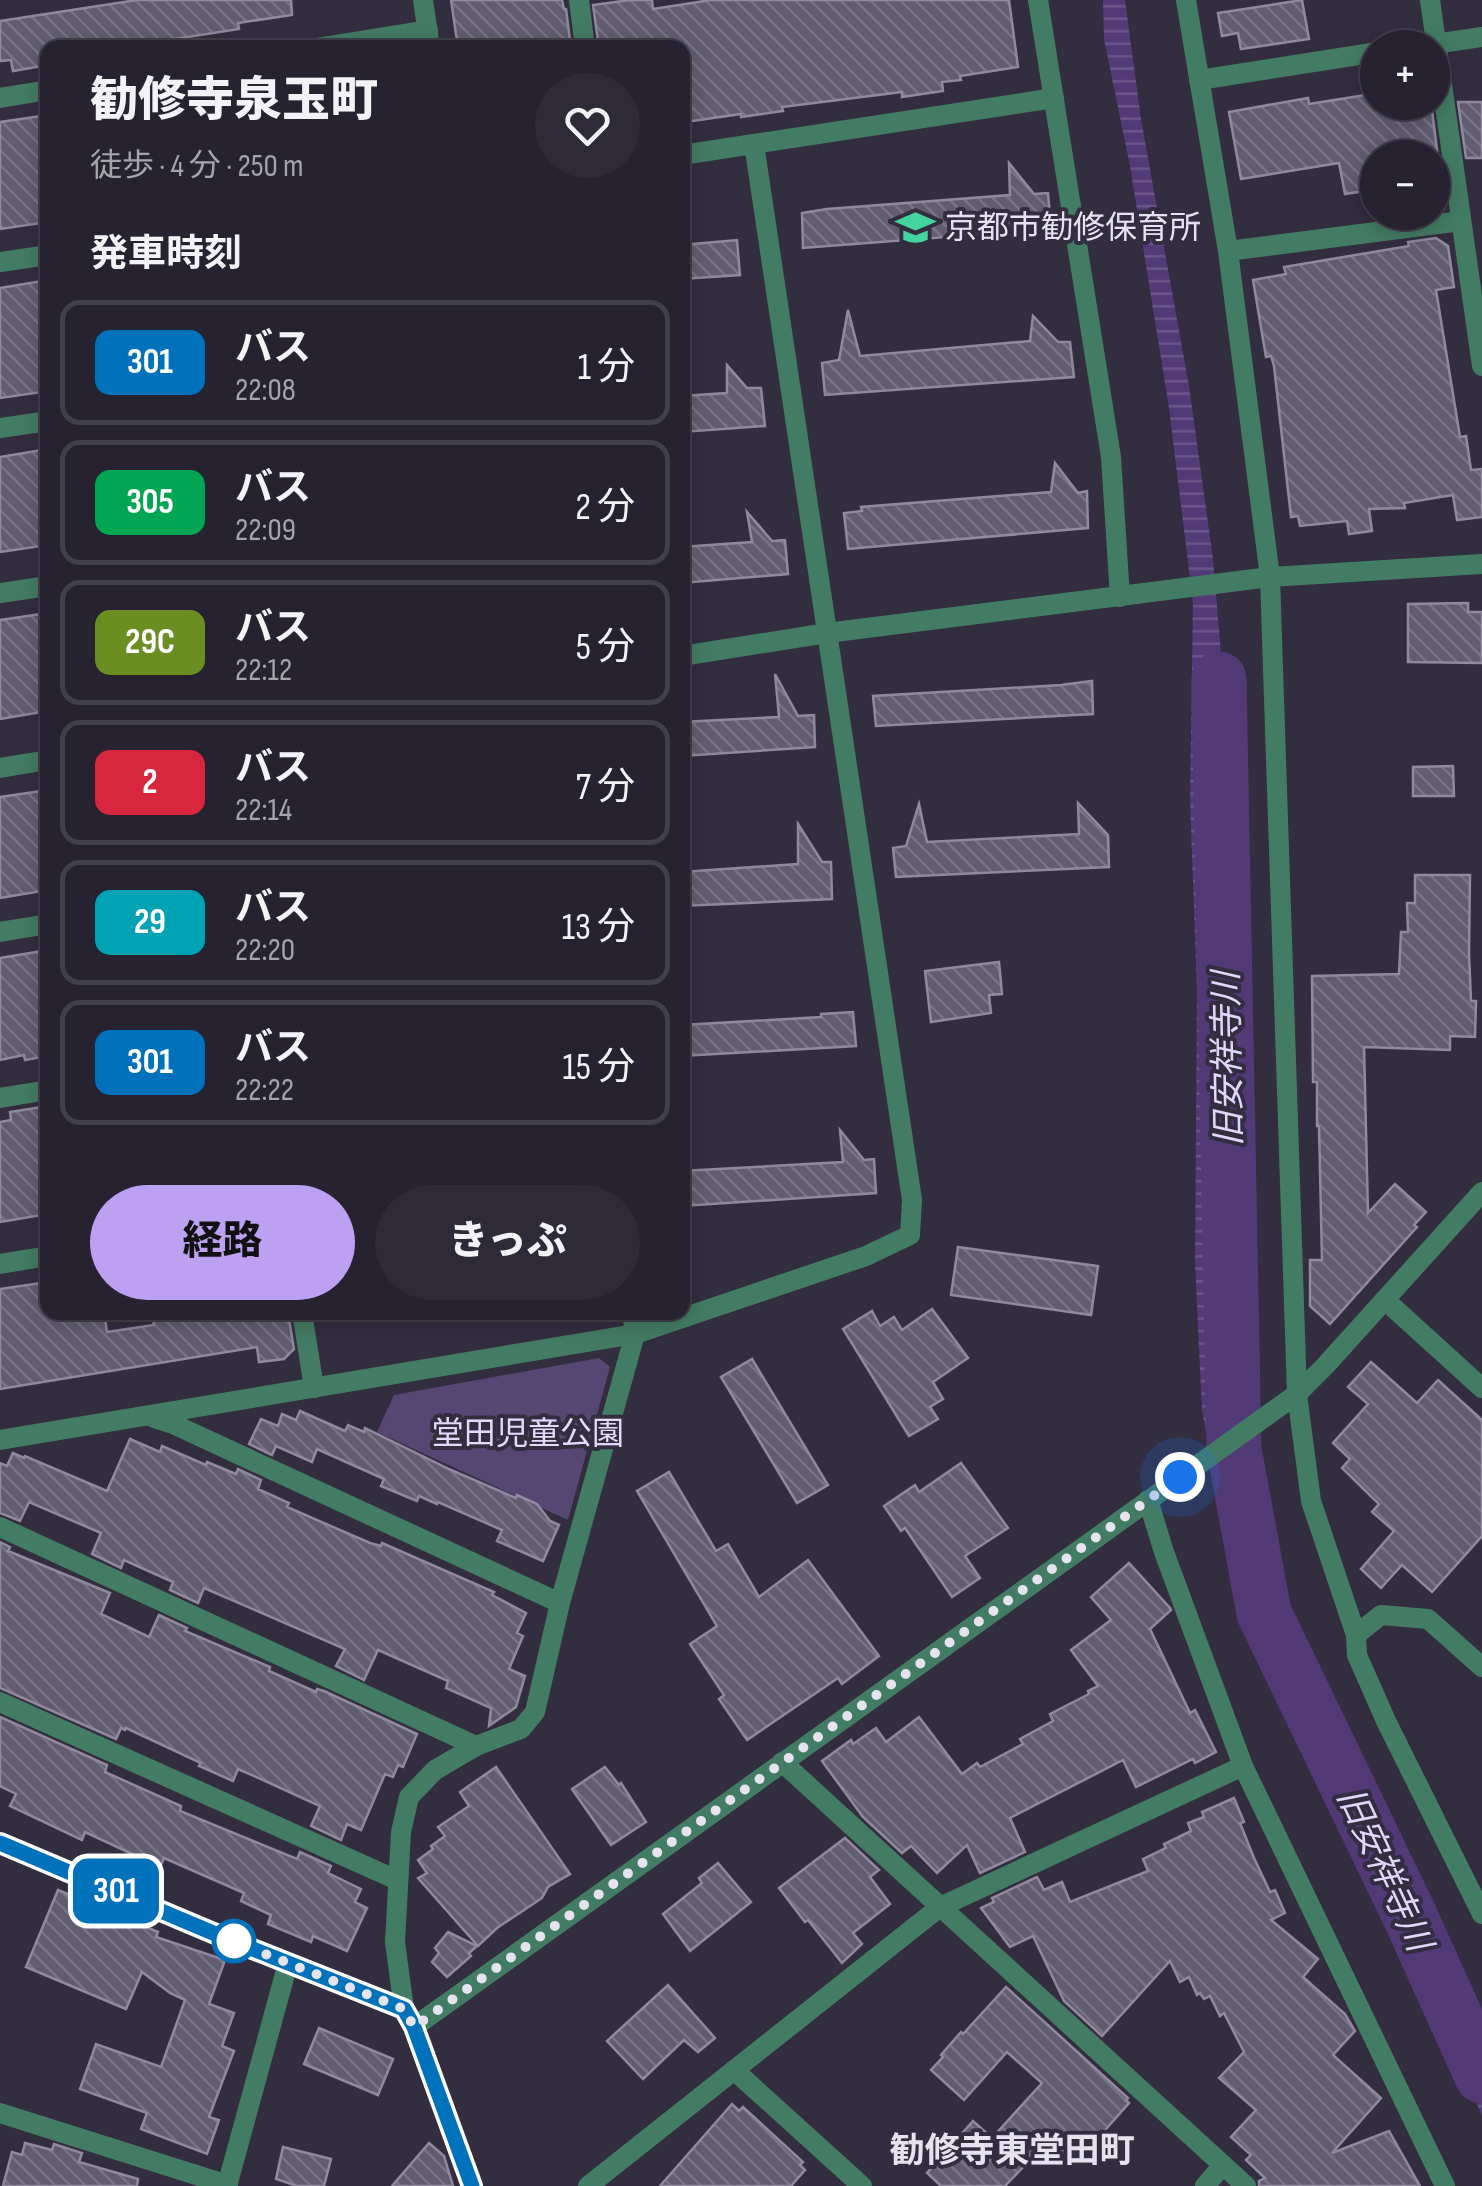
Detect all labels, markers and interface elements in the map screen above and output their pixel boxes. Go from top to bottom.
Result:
map controls [1360,30,1450,230]
button: + [1360,30,1450,120]
text: 勧修寺泉玉町 [90,73,378,130]
button: heart [535,73,640,178]
button: − [1360,140,1450,230]
text: 徒歩 · 4 分 · 250 m [90,147,303,186]
school or university icon: 京都市勧修保育所 [894,206,936,248]
place label: 京都市勧修保育所 [945,209,1201,248]
text: 発車時刻 [90,232,242,277]
text: バス [235,326,311,371]
text: 301 [127,341,173,384]
text: 1 分 [578,345,635,390]
text: 22:08 [235,371,296,410]
text: バス [235,466,311,511]
text: 305 [126,481,174,524]
text: 2 分 [575,485,635,530]
text: 22:09 [235,511,296,550]
text: バス [235,606,311,651]
text: 29C [125,621,175,664]
text: 5 分 [576,625,635,670]
text: 22:12 [235,651,292,690]
text: バス [235,746,311,791]
text: 2 [142,761,158,804]
text: 7 分 [576,765,635,810]
text: 22:14 [235,791,292,830]
text: バス [235,886,311,931]
text: 29 [134,901,166,944]
text: 13 分 [562,905,635,950]
text: 22:20 [235,931,295,970]
water label: 旧安祥寺川 [1205,967,1252,1147]
text: バス [235,1026,311,1071]
text: 301 [127,1041,173,1084]
text: 15 分 [562,1045,635,1090]
text: 22:22 [235,1071,294,1110]
button: 経路 [90,1185,355,1300]
button: きっぷ [375,1185,640,1300]
park label: 堂田児童公園 [432,1415,624,1454]
your location [1155,1452,1205,1502]
water label: 旧安祥寺川 [1327,1781,1442,1962]
line badge: 301 [58,1858,174,1924]
text: 301 [93,1870,139,1913]
unlabelled marker [213,1920,255,1962]
district label: 勧修寺東堂田町 [889,2130,1135,2173]

